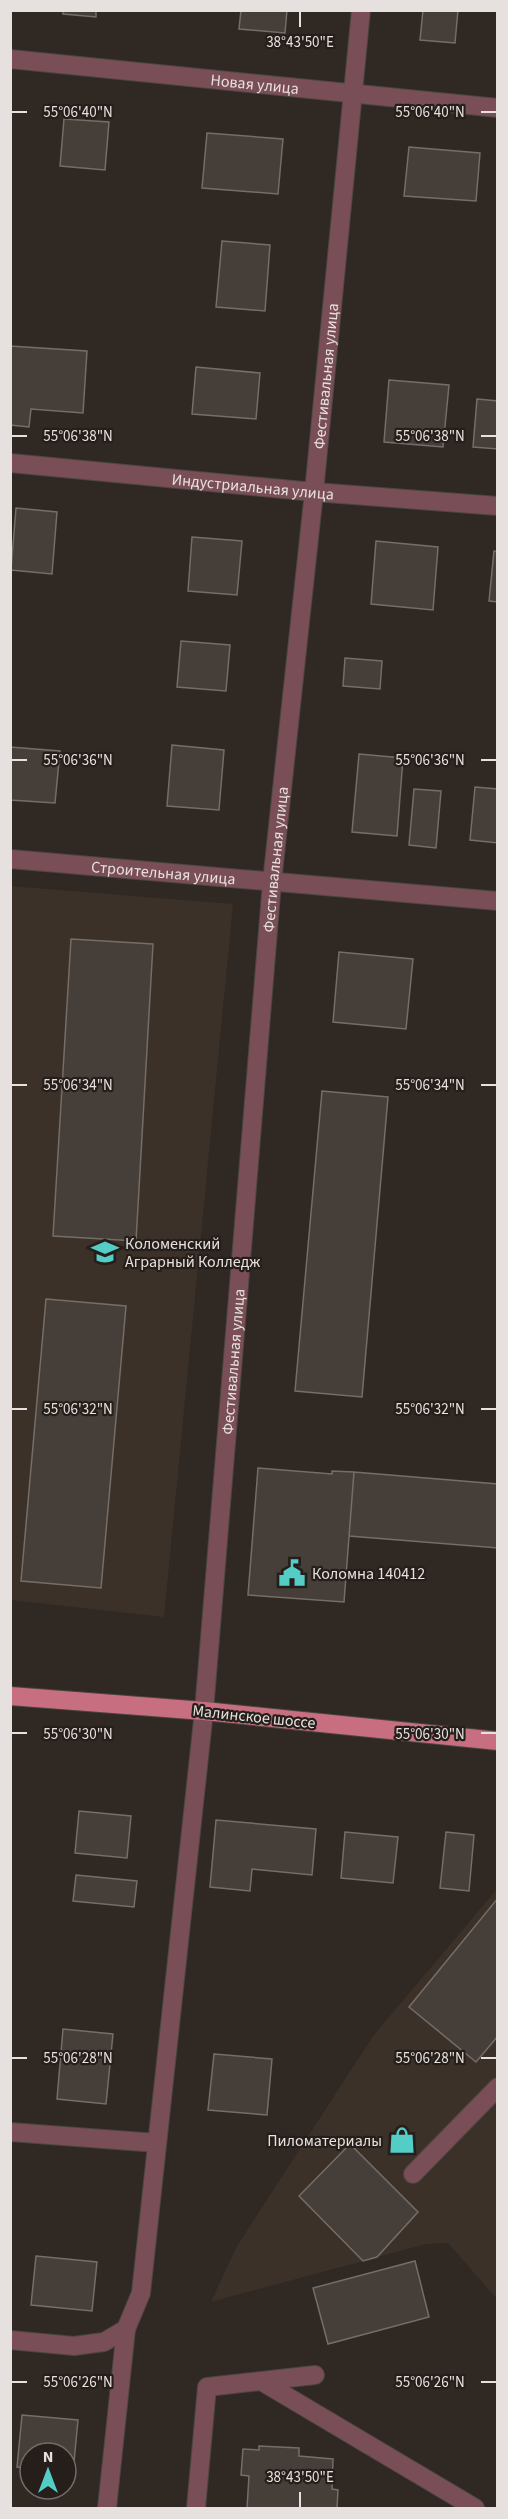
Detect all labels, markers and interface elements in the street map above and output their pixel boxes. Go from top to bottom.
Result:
text: 38°43'50"E [266,32,334,53]
street label: Новая улица [209,69,300,100]
text: 55°06'40"N [43,102,113,123]
text: 55°06'40"N [395,102,465,123]
street label: Фестивальная улица [308,302,344,450]
text: 55°06'38"N [43,426,113,447]
text: 55°06'38"N [395,426,465,447]
street label: Индустриальная улица [171,468,335,505]
text: 55°06'36"N [43,750,113,771]
text: 55°06'36"N [395,750,465,771]
street label: Фестивальная улица [258,786,294,933]
street label: Строительная улица [90,856,236,890]
text: 55°06'34"N [43,1075,113,1096]
text: 55°06'34"N [395,1075,465,1096]
place label: Коломенский Аграрный Колледж [125,1233,260,1273]
school or university icon: Коломенский Аграрный Колледж [90,1237,120,1267]
street label: Фестивальная улица [217,1288,251,1435]
text: 55°06'32"N [43,1399,113,1420]
text: 55°06'32"N [395,1399,465,1420]
public building icon: Коломна 140412 [277,1558,307,1588]
place label: Коломна 140412 [312,1563,425,1585]
street label: Малинское шоссе [191,1700,317,1734]
text: 55°06'30"N [43,1724,113,1745]
text: 55°06'30"N [395,1724,465,1745]
text: 55°06'28"N [43,2048,113,2069]
text: 55°06'28"N [395,2048,465,2069]
shop icon: Пиломатериалы [387,2125,417,2155]
place label: Пиломатериалы [267,2130,382,2152]
text: 55°06'26"N [43,2372,113,2393]
text: 55°06'26"N [395,2372,465,2393]
north arrow [18,2441,78,2501]
text: N [43,2446,53,2468]
text: 38°43'50"E [266,2467,334,2488]

